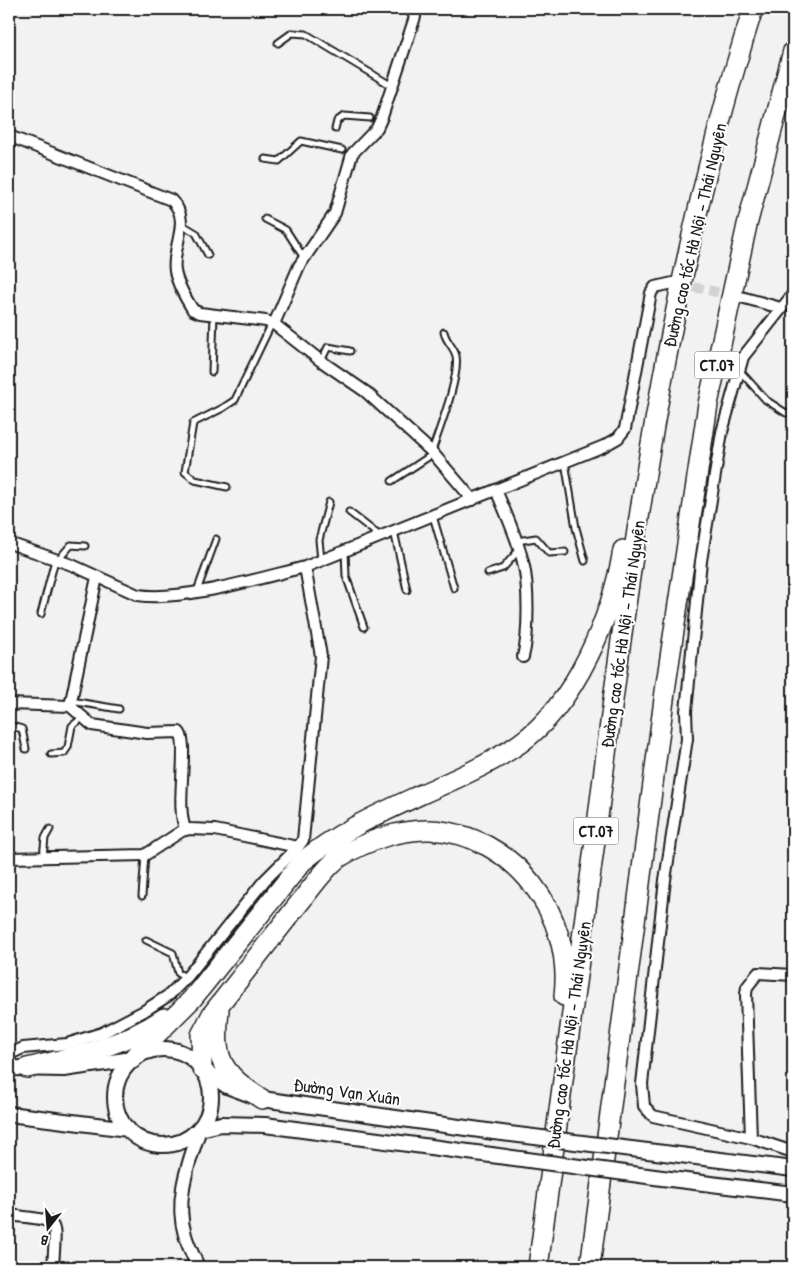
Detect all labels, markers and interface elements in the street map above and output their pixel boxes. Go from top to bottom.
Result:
street label: Đường cao tốc Hà Nội - Thái Nguyên [657,120,733,350]
road number: CT.07 [694,352,740,378]
street label: Đường cao tốc Hà Nội - Thái Nguyên [594,519,651,749]
road number: CT.07 [574,818,618,844]
street label: Đường cao tốc Hà Nội - Thái Nguyên [540,920,597,1150]
street label: Đường Vạn Xuân [292,1072,402,1111]
north arrow [22,1204,72,1254]
text: B [38,1231,50,1251]

